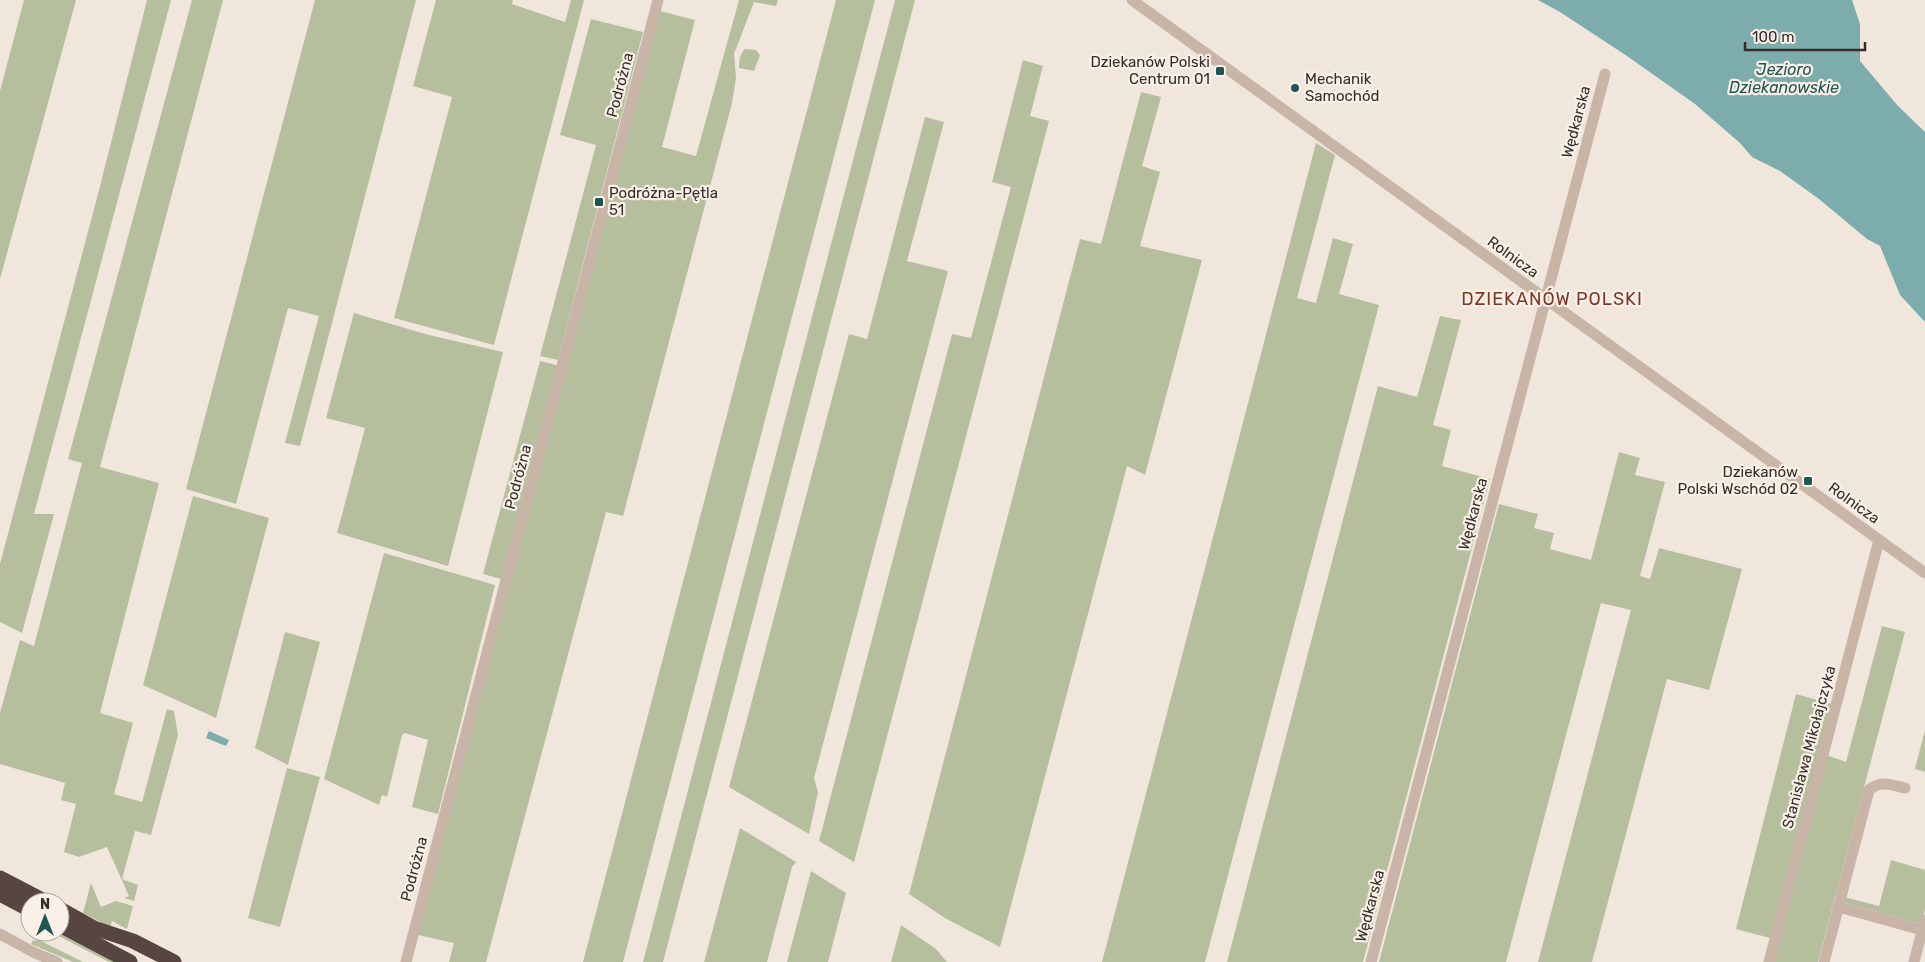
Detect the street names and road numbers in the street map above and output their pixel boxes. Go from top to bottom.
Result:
street label: Podróżna [603,51,637,119]
street label: Wędkarska [1558,84,1594,160]
street label: Rolnicza [1484,232,1542,282]
street label: Podróżna [501,443,535,511]
street label: Wędkarska [1455,476,1491,552]
street label: Rolnicza [1825,478,1883,528]
street label: Stanisława Mikołajczyka [1779,664,1839,830]
street label: Podróżna [397,835,431,903]
street label: Wędkarska [1352,868,1388,944]

